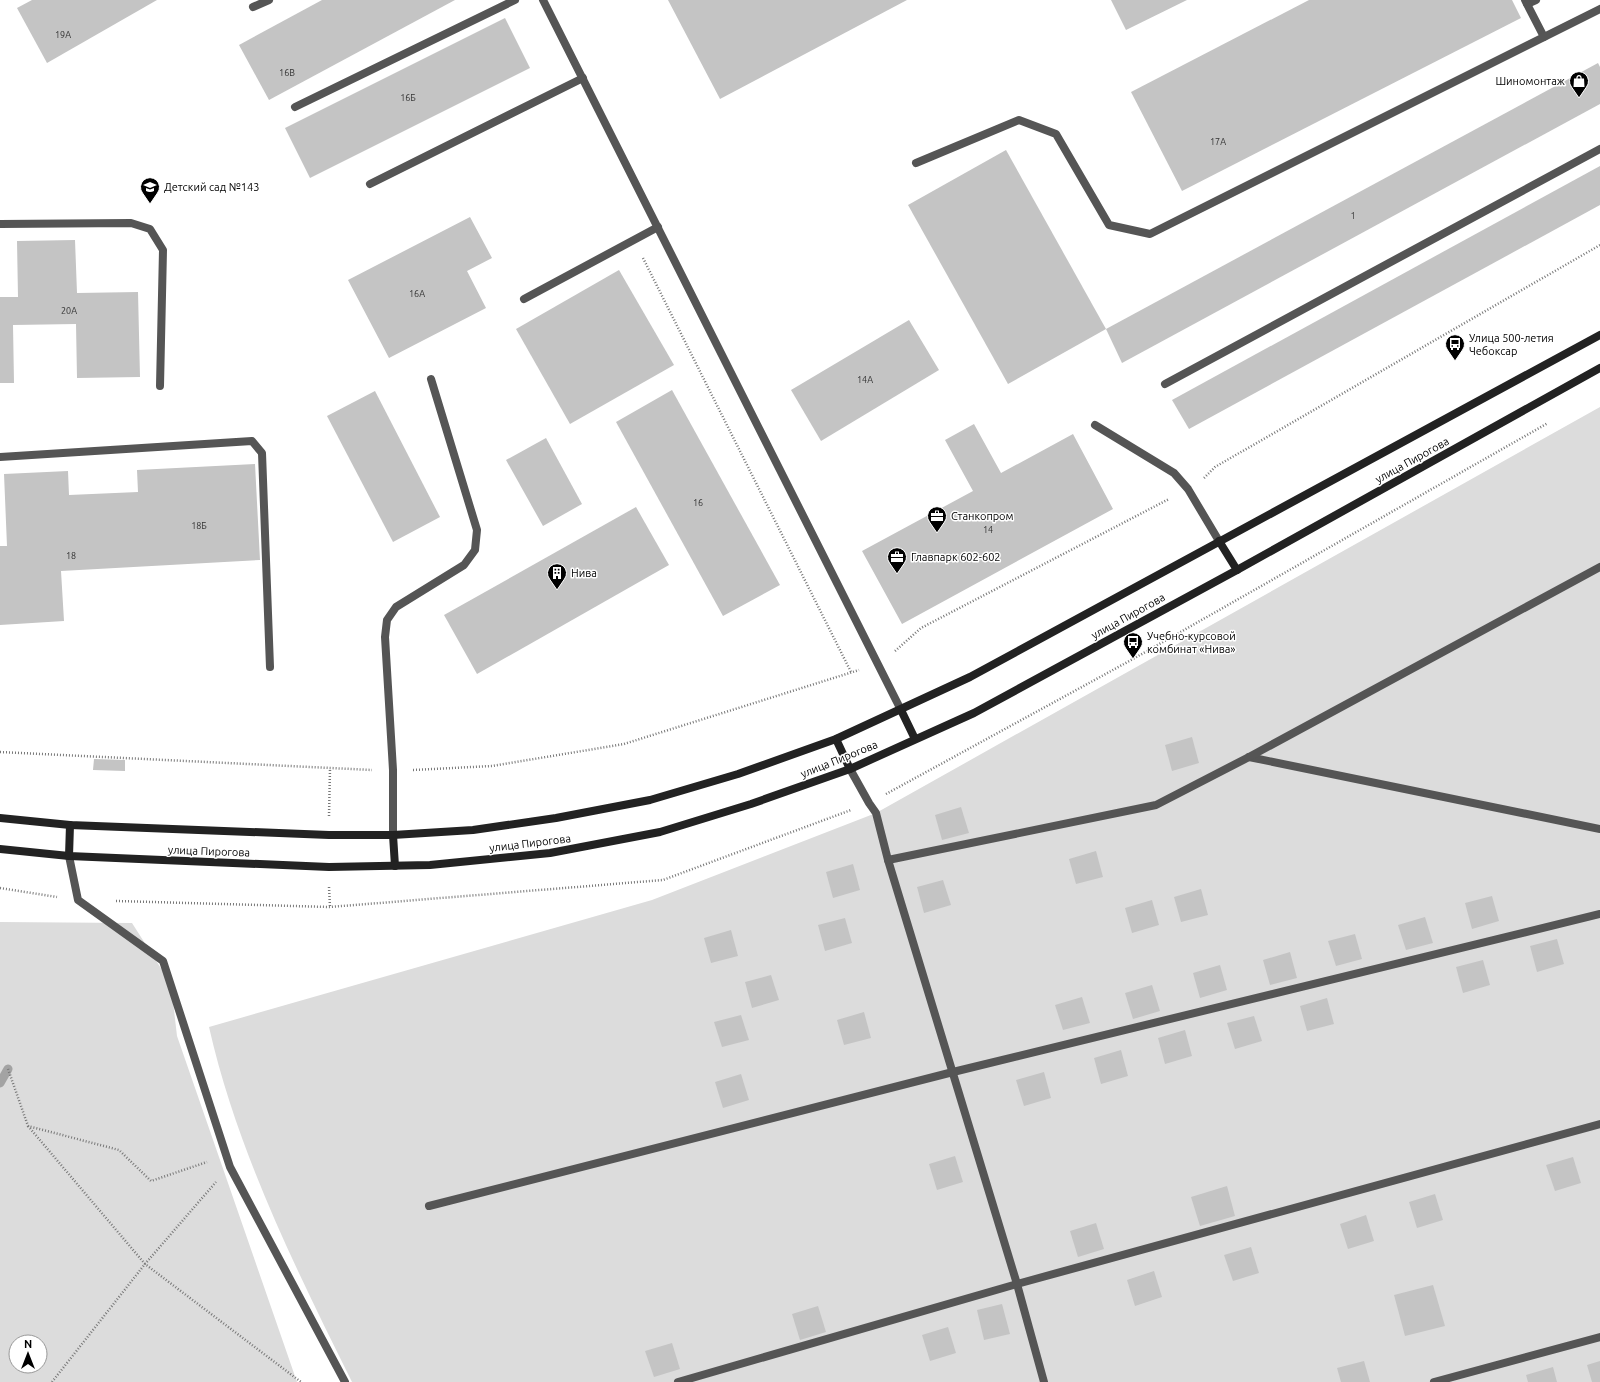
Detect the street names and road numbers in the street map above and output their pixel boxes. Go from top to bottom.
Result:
street label: улица Пирогова [1373,435,1451,485]
street label: улица Пирогова [1089,591,1167,641]
street label: улица Пирогова [799,738,879,780]
street label: улица Пирогова [488,832,572,854]
street label: улица Пирогова [168,844,250,858]

